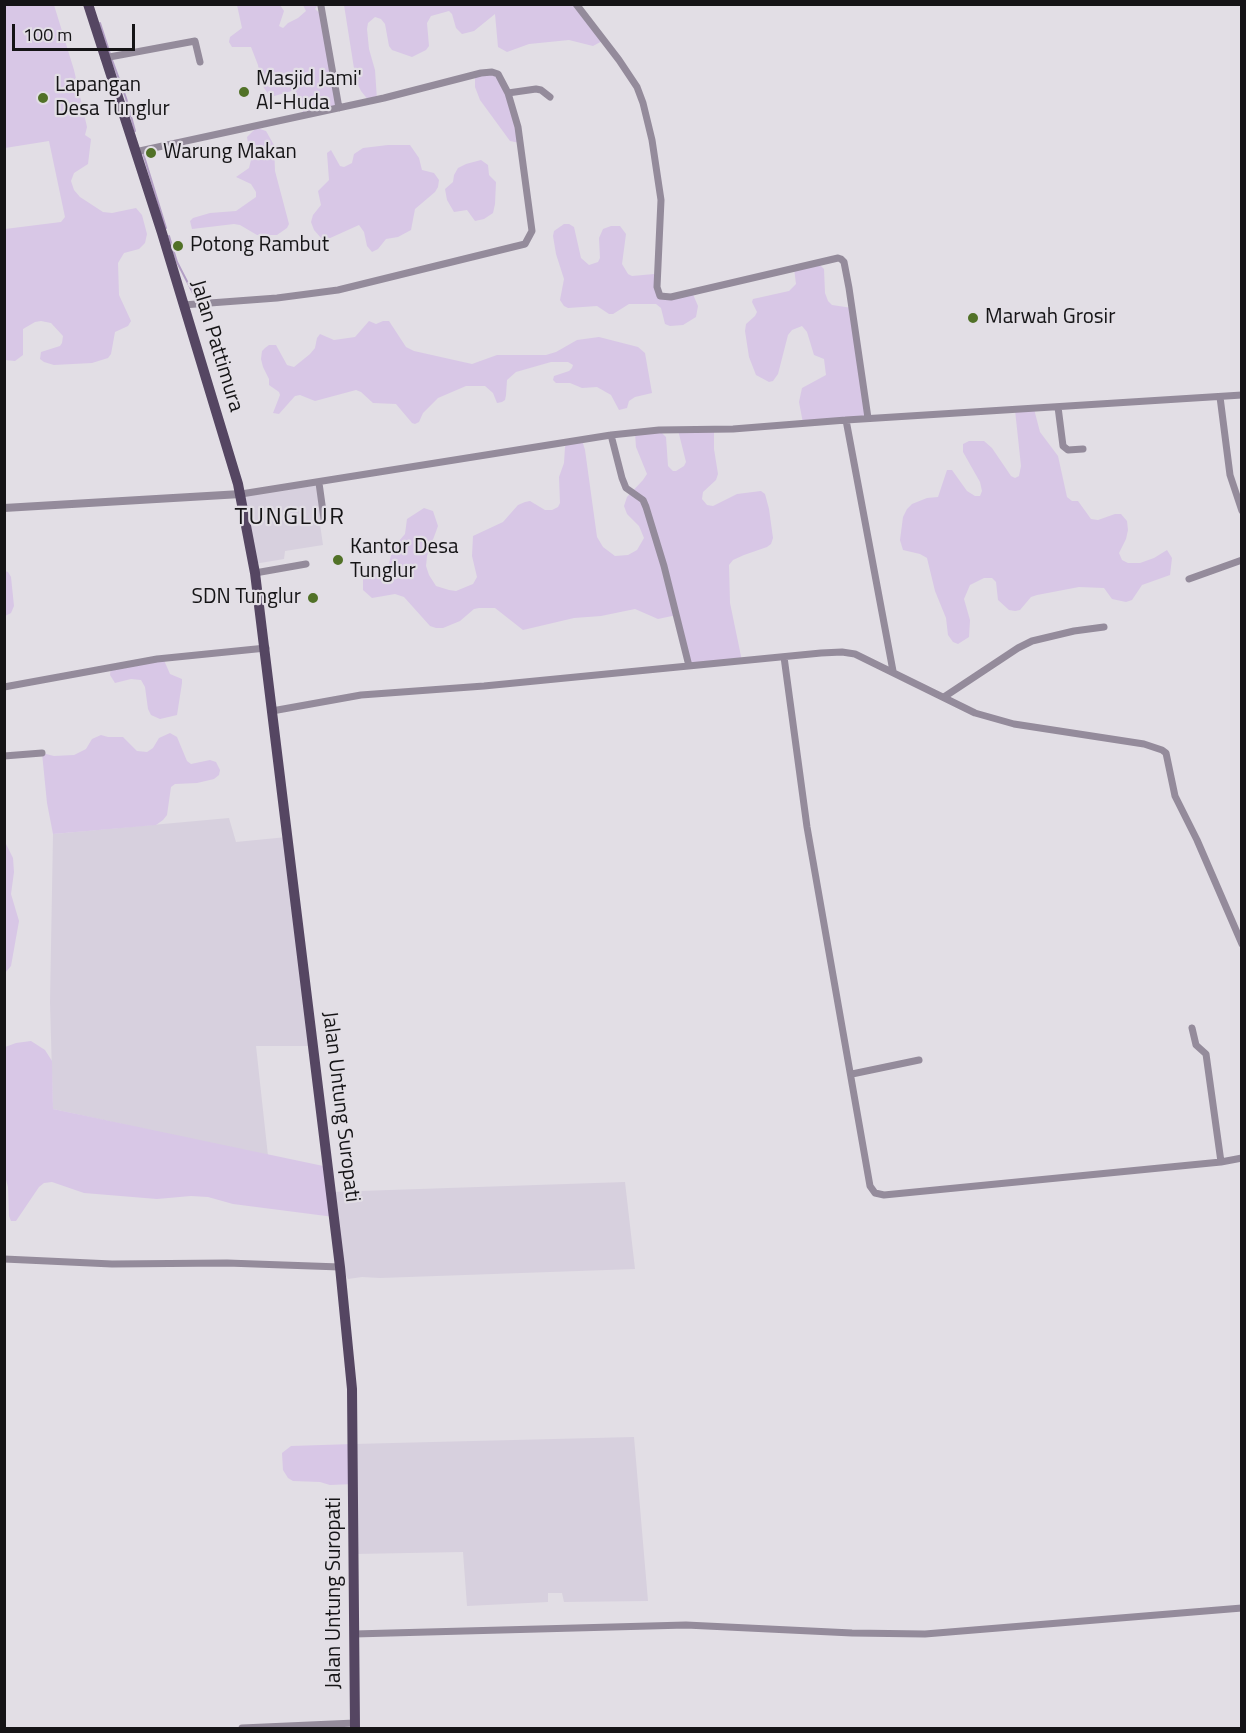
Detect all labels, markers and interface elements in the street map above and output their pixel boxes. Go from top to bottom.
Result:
scale bar [15,12,138,50]
text: 100 m [23,21,72,48]
place label: Masjid Jami' Al-Huda [256,67,362,117]
place label: Lapangan Desa Tunglur [55,73,170,123]
marker: Masjid Jami' Al-Huda [237,85,251,99]
marker: Lapangan Desa Tunglur [36,91,50,105]
place label: Warung Makan [163,140,297,166]
marker: Warung Makan [144,146,158,160]
place label: Potong Rambut [190,233,329,259]
marker: Potong Rambut [171,239,185,253]
street label: Jalan Pattimura [184,277,248,415]
place label: Marwah Grosir [985,305,1115,331]
marker: Marwah Grosir [966,311,980,325]
district label: TUNGLUR [234,504,346,532]
place label: Kantor Desa Tunglur [350,535,458,585]
marker: Kantor Desa Tunglur [331,553,345,567]
place label: SDN Tunglur [192,585,301,611]
marker: SDN Tunglur [306,591,320,605]
street label: Jalan Untung Suropati [316,1010,364,1204]
street label: Jalan Untung Suropati [322,1497,348,1689]

